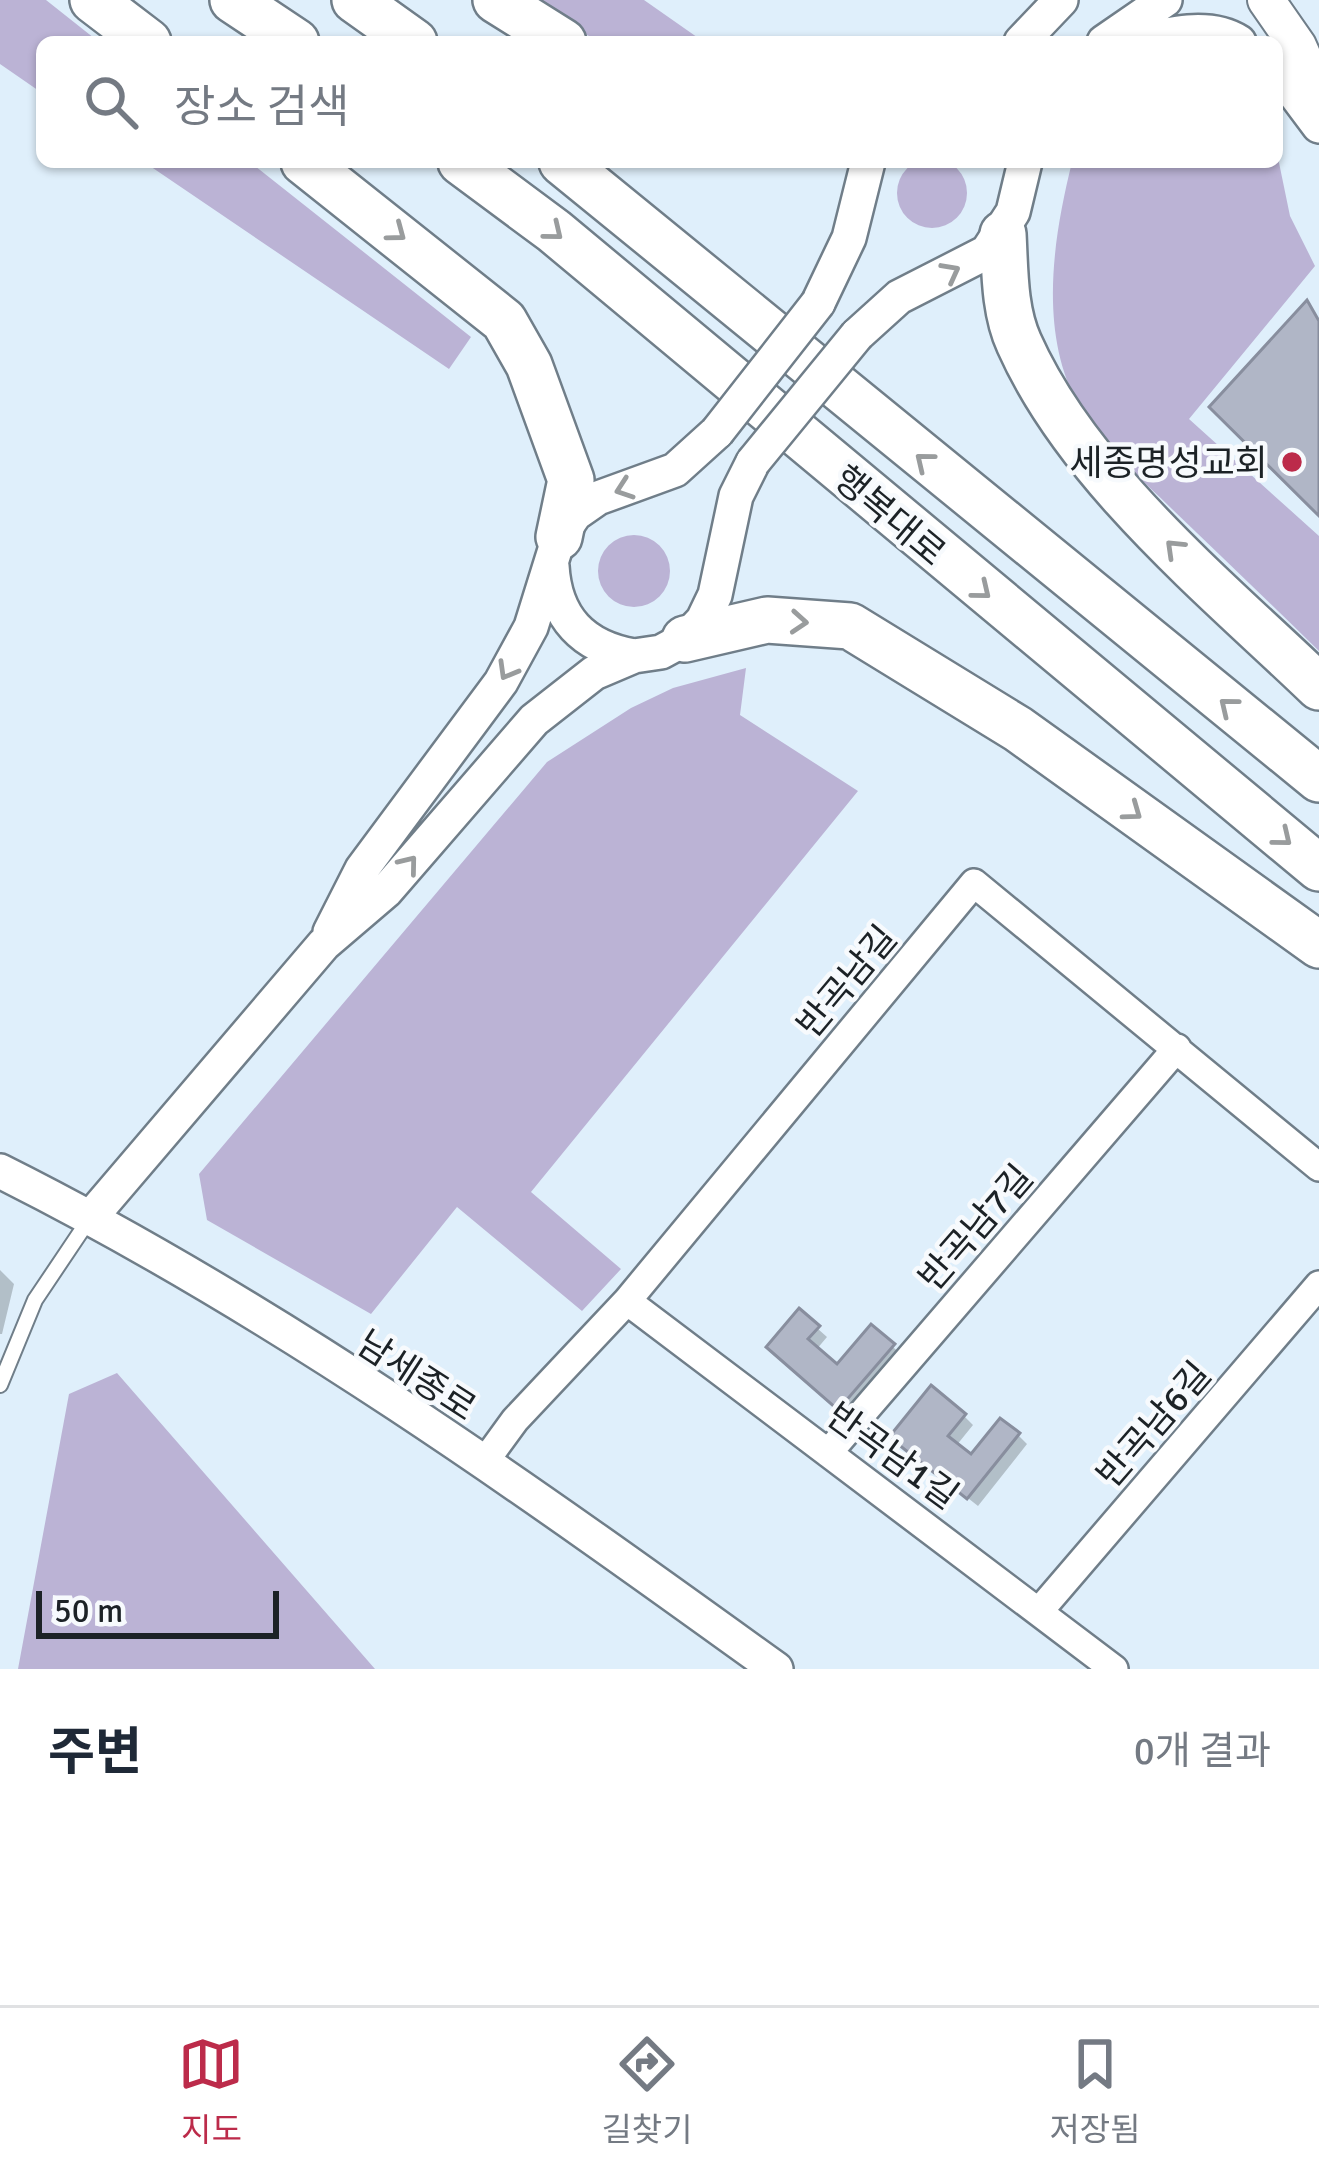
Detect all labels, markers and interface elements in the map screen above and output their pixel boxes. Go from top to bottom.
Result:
search box [36,36,1283,168]
icon: search [78,69,144,135]
text: 장소 검색 [174,80,350,135]
one-way arrow [541,218,563,239]
one-way arrow [384,219,406,240]
one-way arrow [938,263,959,286]
place label: 세종명성교회 [1069,441,1268,486]
marker: 세종명성교회 [1279,449,1305,475]
one-way arrow [916,454,938,475]
street label: 행복대로 [824,456,954,576]
one-way arrow [615,475,636,499]
one-way arrow [1166,540,1188,562]
one-way arrow [968,577,990,598]
one-way arrow [790,608,809,634]
one-way arrow [498,658,521,680]
one-way arrow [1219,699,1241,720]
one-way arrow [1120,798,1142,820]
one-way arrow [1269,824,1291,846]
one-way arrow [394,856,416,878]
street label: 반곡남길 [787,917,907,1047]
street label: 반곡남7길 [909,1156,1043,1300]
street label: 남세종로 [348,1321,484,1431]
street label: 반곡남6길 [1087,1353,1221,1497]
street label: 반곡남1길 [817,1393,967,1519]
scale bar [36,1585,279,1638]
text: 50 m [54,1591,123,1632]
text: 주변 [48,1721,142,1784]
text: 0개 결과 [1134,1727,1271,1775]
tab: 지도 [178,2031,244,2151]
tab: 길찾기 [601,2031,693,2151]
tab: 저장됨 [1049,2031,1141,2151]

